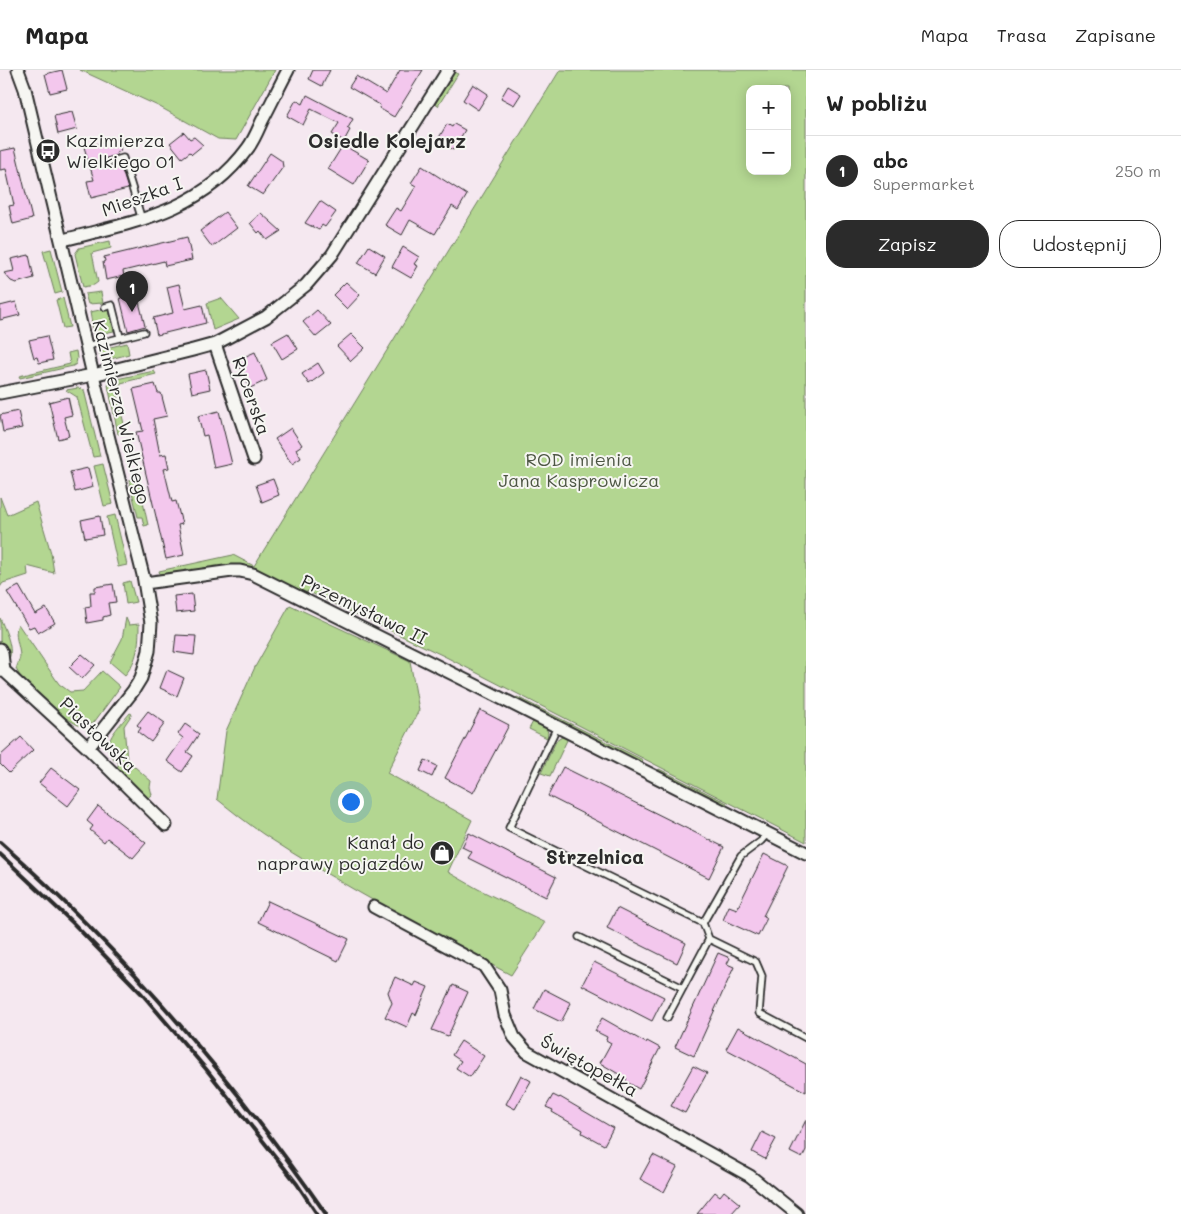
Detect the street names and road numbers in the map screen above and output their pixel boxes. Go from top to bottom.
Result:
street label: Mieszka I [98,170,185,222]
street label: Kazimierza Wielkiego [87,317,157,507]
street label: Rycerska [227,353,277,438]
street label: Przemysława II [298,568,431,650]
street label: Piastowska [55,691,142,777]
street label: Świętopełka [536,1028,643,1102]

